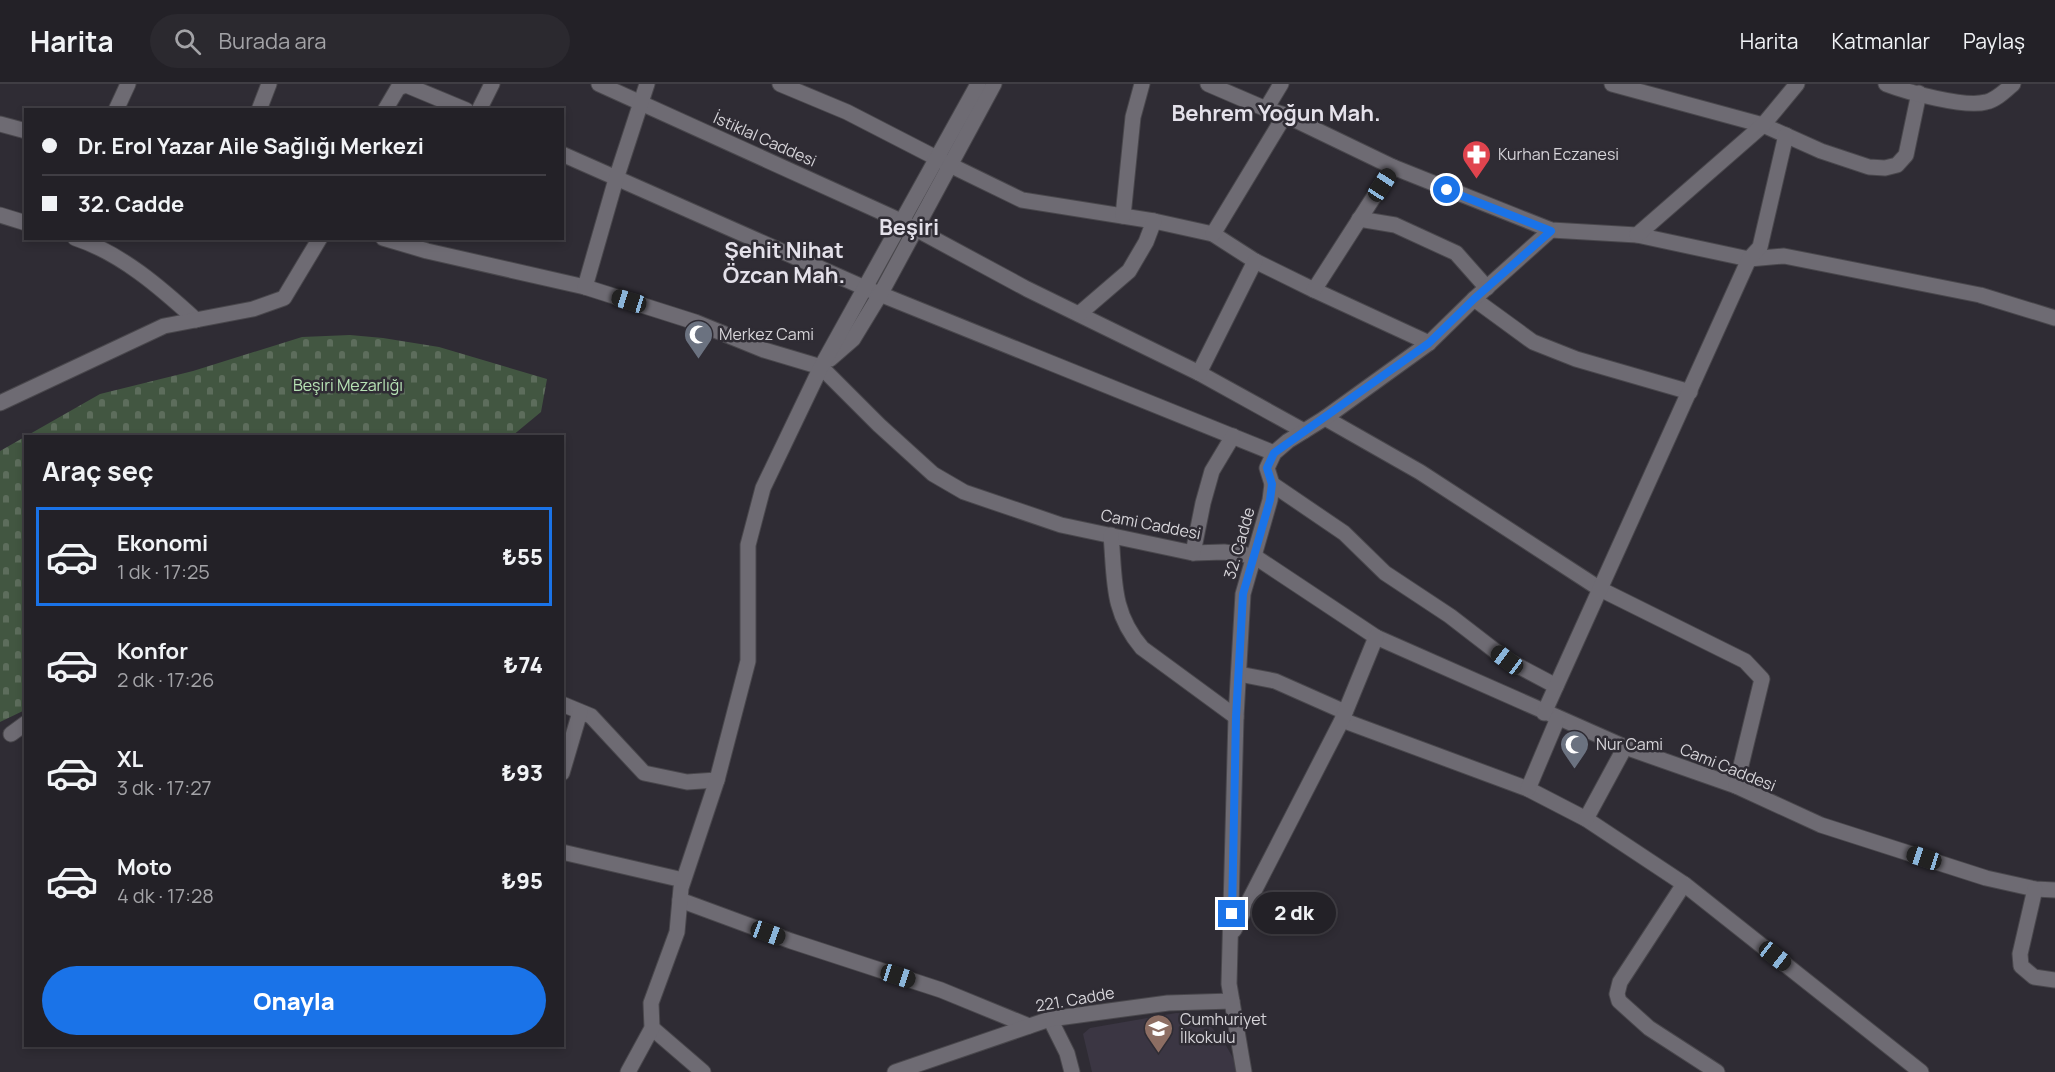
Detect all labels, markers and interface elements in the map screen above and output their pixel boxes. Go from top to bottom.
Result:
search box [150,14,570,68]
text: Harita [30,22,114,60]
icon: search [171,25,204,58]
text: Burada ara [219,26,326,56]
text: Harita [1740,27,1798,55]
text: Katmanlar [1831,27,1930,55]
text: Paylaş [1963,27,2025,55]
district label: Behrem Yoğun Mah. [1171,98,1381,128]
street label: İstiklal Caddesi [710,106,820,172]
text: Dr. Erol Yazar Aile Sağlığı Merkezi [78,131,424,161]
pharmacy icon: Kurhan Eczanesi [1461,138,1493,180]
place label: Kurhan Eczanesi [1498,143,1619,165]
car [1365,165,1399,205]
route start [1433,176,1460,203]
text: 32. Cadde [78,189,184,219]
district label: Beşiri [879,212,939,242]
district label: Şehit Nihat Özcan Mah. [723,235,845,290]
car [609,287,649,315]
mosque icon: Merkez Cami [682,318,714,360]
place label: Merkez Cami [719,323,814,345]
park label: Beşiri Mezarlığı [293,374,403,396]
text: Araç seç [42,452,153,489]
street label: Cami Caddesi [1099,504,1203,544]
street label: 32. Cadde [1218,504,1260,582]
text: Ekonomi [117,528,208,558]
icon: car [45,530,99,584]
text: ₺55 [502,542,543,572]
text: 1 dk · 17:25 [117,558,210,585]
text: Konfor [117,636,188,666]
icon: car [45,638,99,692]
car [1487,642,1527,678]
text: ₺74 [503,650,543,680]
text: 2 dk · 17:26 [117,666,214,693]
mosque icon: Nur Cami [1559,728,1591,770]
place label: Nur Cami [1596,733,1663,755]
street label: Cami Caddesi [1677,738,1779,796]
text: XL [117,744,143,774]
icon: car [45,746,99,800]
text: ₺93 [501,758,543,788]
text: 3 dk · 17:27 [117,774,212,801]
car [1904,844,1944,872]
text: Moto [117,852,172,882]
icon: car [45,854,99,908]
text: ₺95 [501,866,543,896]
text: 4 dk · 17:28 [117,882,214,909]
callout: 2 dk [1253,893,1337,935]
text: 2 dk [1274,899,1314,926]
route end [1218,900,1245,927]
car [748,918,788,948]
car [1755,938,1795,974]
car [878,962,918,990]
button: Onayla [42,966,546,1035]
street label: 221. Cadde [1034,981,1116,1017]
place label: Cumhuriyet İlkokulu [1180,1008,1267,1048]
school or university icon: Cumhuriyet İlkokulu [1143,1012,1175,1054]

